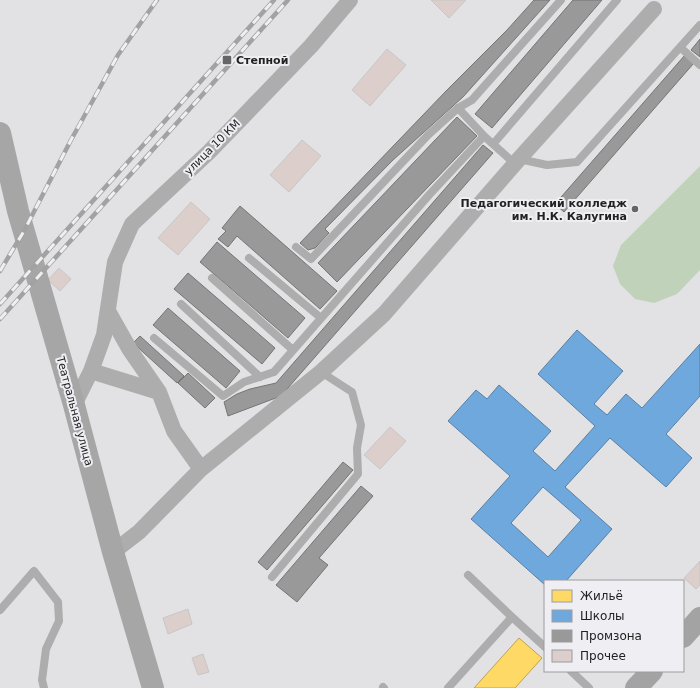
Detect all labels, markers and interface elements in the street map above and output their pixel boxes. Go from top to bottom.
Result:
marker: Степной [221,54,233,66]
place label: Степной [236,54,288,67]
street label: улица 10 КМ [182,117,243,178]
place label: Педагогический колледж им. Н.К. Калугина [461,197,627,223]
marker: Педагогический колледж им. Н.К. Калугина [630,204,640,214]
street label: Театральная улица [53,354,95,467]
legend [544,580,684,672]
text: Жильё [580,589,623,603]
text: Школы [580,609,625,623]
text: Промзона [580,629,642,643]
text: Прочее [580,649,626,663]

